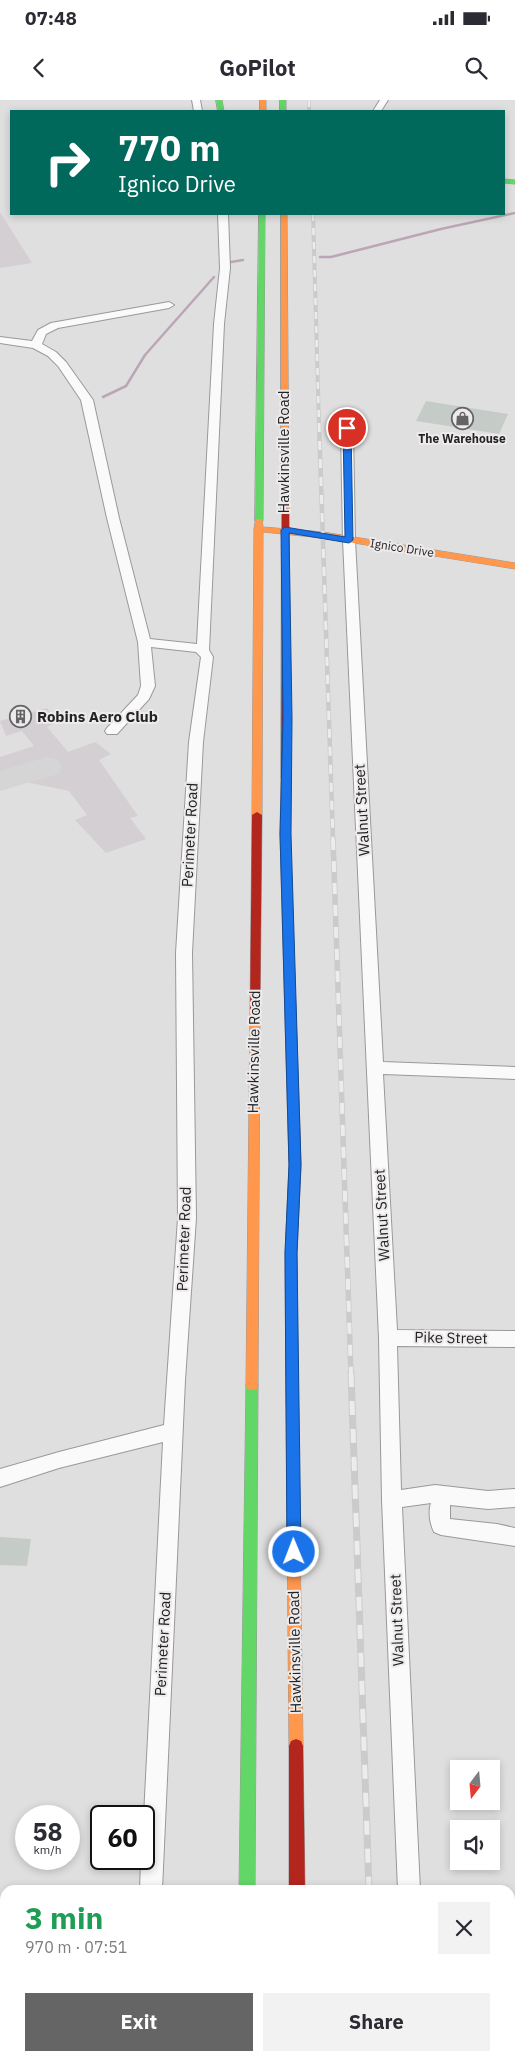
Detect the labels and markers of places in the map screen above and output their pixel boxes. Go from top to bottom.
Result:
shop icon: The Warehouse [450,406,474,430]
pin [326,407,368,449]
place label: The Warehouse [418,431,506,446]
building icon: Robins Aero Club [9,705,33,729]
place label: Robins Aero Club [37,707,158,726]

